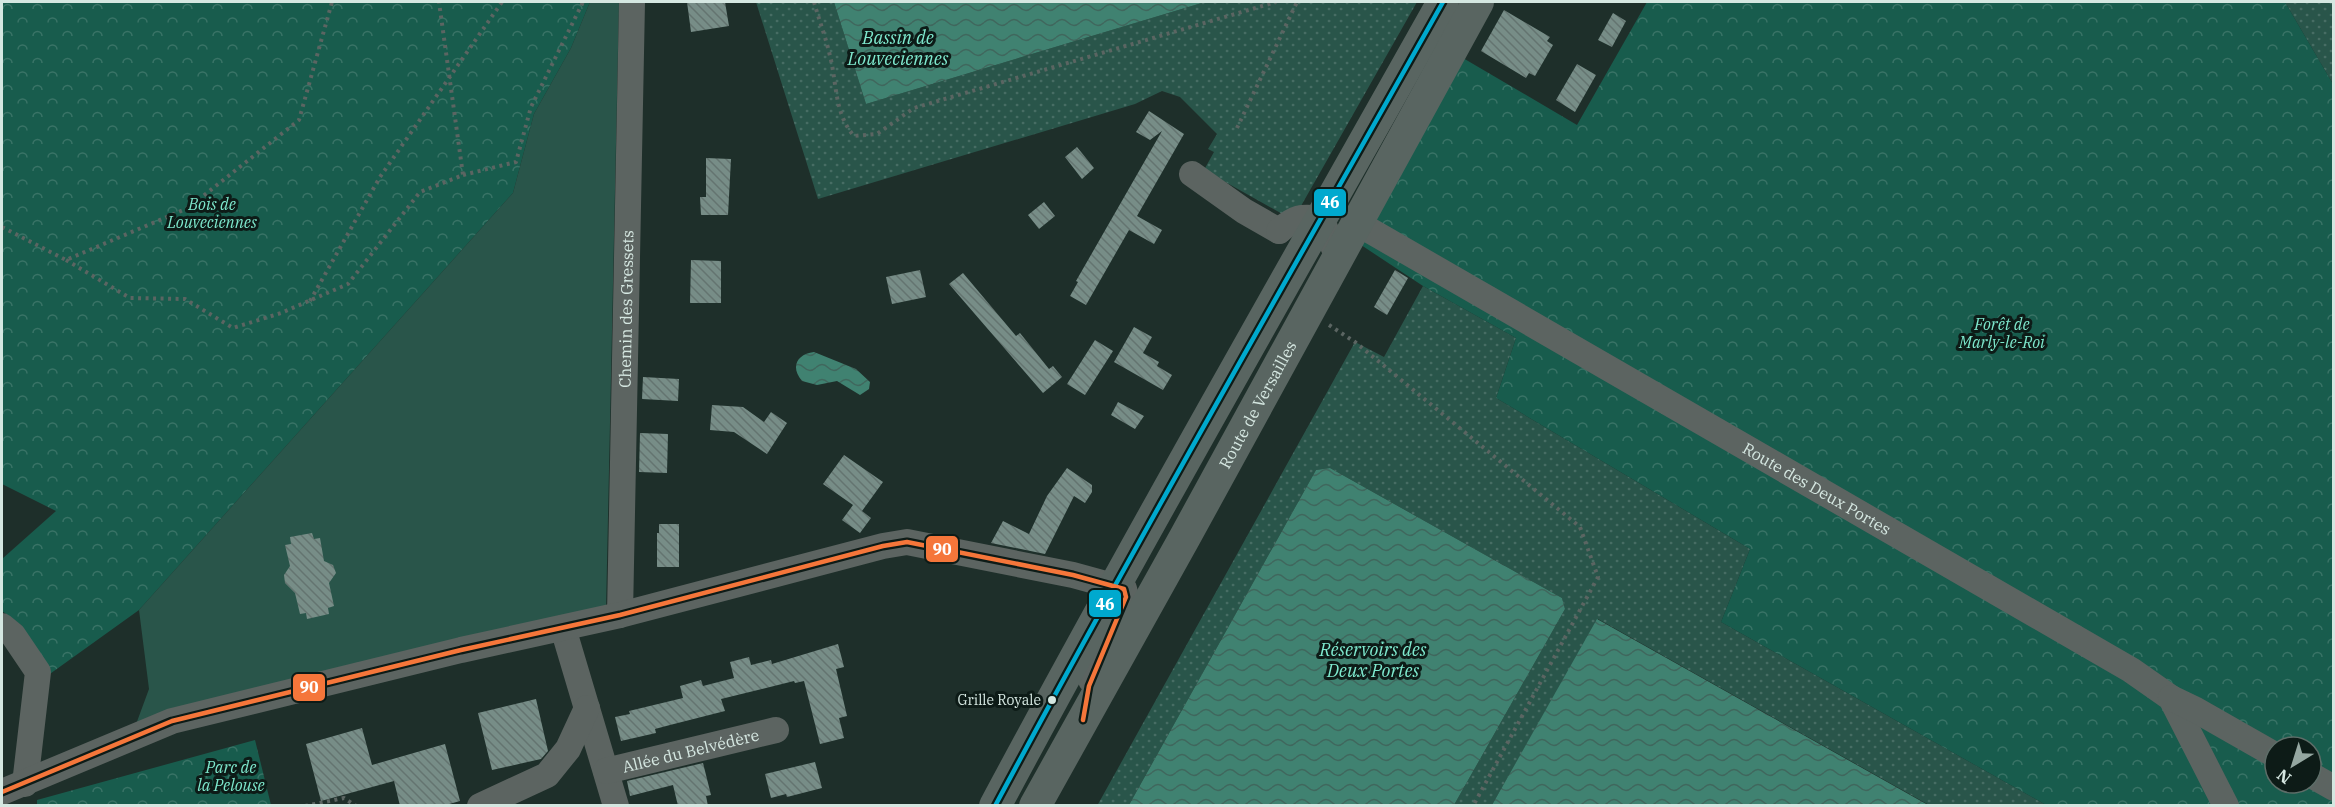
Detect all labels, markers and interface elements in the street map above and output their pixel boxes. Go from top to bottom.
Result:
water label: Bassin de Louveciennes [847,26,949,70]
line badge: 46 [1313,188,1347,217]
text: 46 [1320,192,1340,212]
park label: Bois de Louveciennes [166,194,257,232]
street label: Chemin des Gressets [614,230,638,388]
park label: Forêt de Marly-le-Roi [1958,314,2045,352]
street label: Route de Versailles [1215,337,1301,472]
street label: Route des Deux Portes [1739,438,1894,539]
line badge: 90 [925,535,959,563]
text: 90 [932,539,952,559]
line badge: 46 [1088,589,1122,618]
text: 46 [1095,594,1115,614]
water label: Réservoirs des Deux Portes [1318,638,1427,682]
line badge: 90 [292,673,326,702]
text: 90 [299,677,319,697]
place label: Grille Royale [957,691,1041,709]
marker: Grille Royale [1046,694,1058,706]
street label: Allée du Belvédère [620,724,761,777]
north arrow [2263,735,2323,795]
park label: Parc de la Pelouse [197,757,265,795]
text: N [2273,765,2295,789]

